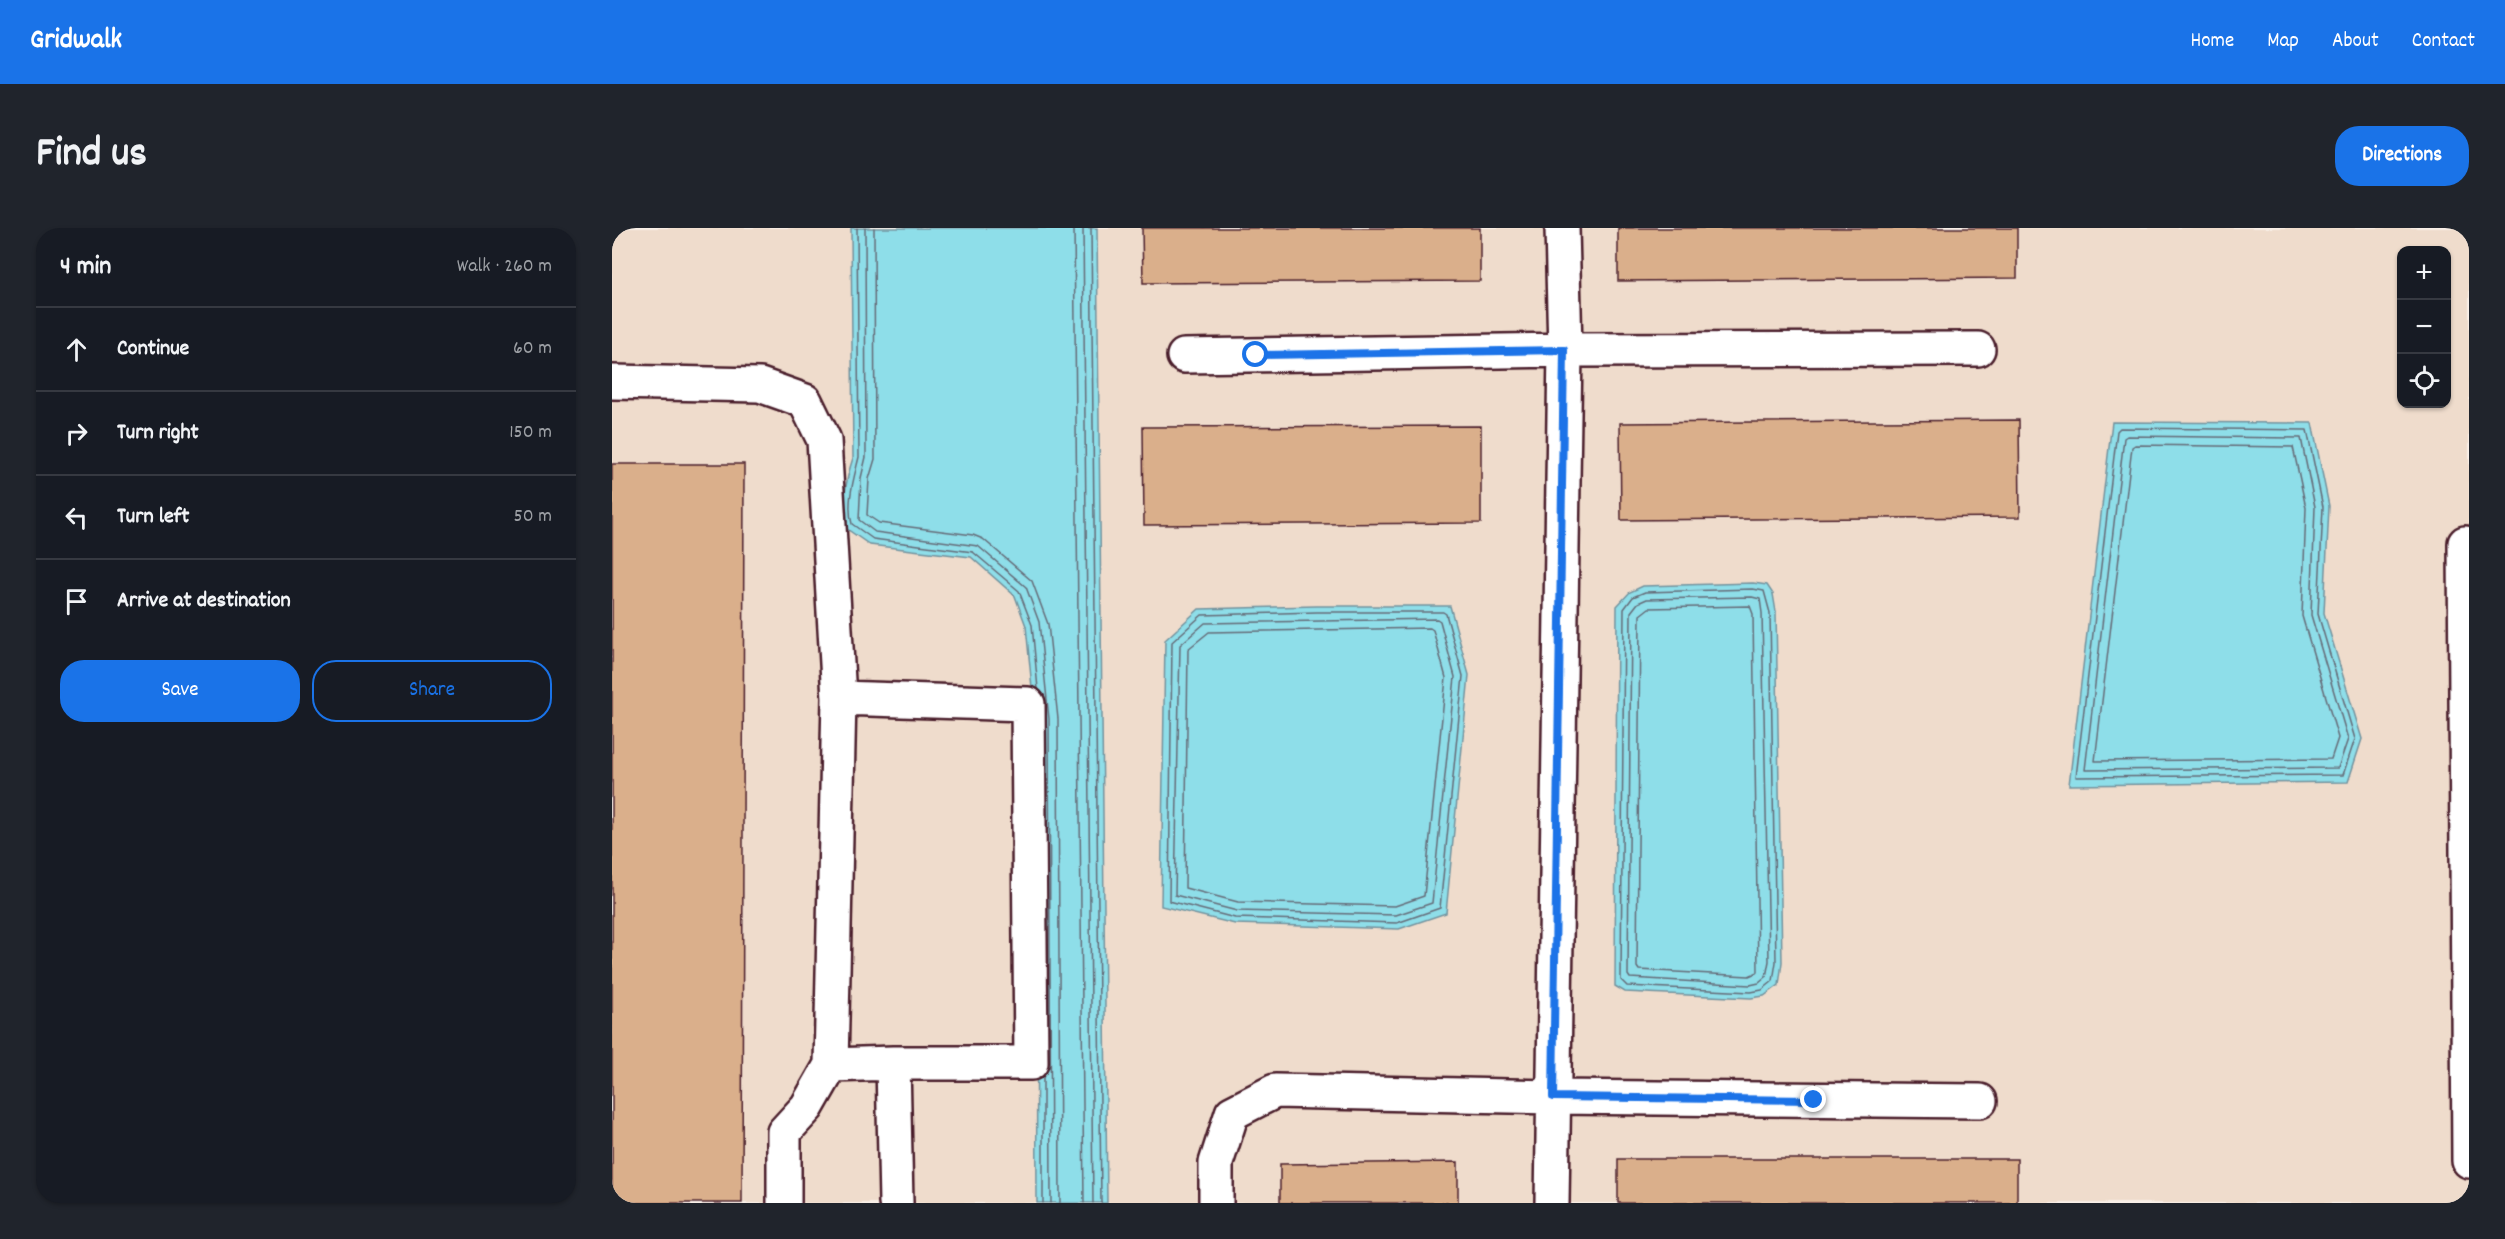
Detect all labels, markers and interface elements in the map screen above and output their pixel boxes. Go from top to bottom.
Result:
text: Gridwalk [30,22,122,62]
text: Home [2190,27,2234,57]
text: Map [2267,27,2299,57]
text: About [2332,27,2379,57]
text: Contact [2412,27,2475,57]
text: Find us [36,126,147,186]
button: Directions [2335,126,2469,186]
map controls [2397,246,2451,408]
button: + [2397,246,2451,300]
text: 4 min [60,249,111,286]
text: Walk · 260 m [457,253,552,281]
button: − [2397,300,2451,354]
icon: ahead [60,333,93,366]
text: Continue [117,334,189,365]
text: 60 m [513,335,552,363]
route start [1242,341,1268,367]
button: locate [2397,354,2451,408]
icon: right [60,417,93,450]
text: Turn right [117,418,199,449]
text: 150 m [509,419,552,447]
icon: left [60,501,93,534]
text: Turn left [117,502,189,533]
text: 50 m [514,503,552,531]
icon: arrive [60,585,93,618]
text: Arrive at destination [117,586,291,617]
button: Save [60,660,300,722]
button: Share [312,660,552,722]
route end [1800,1086,1826,1112]

